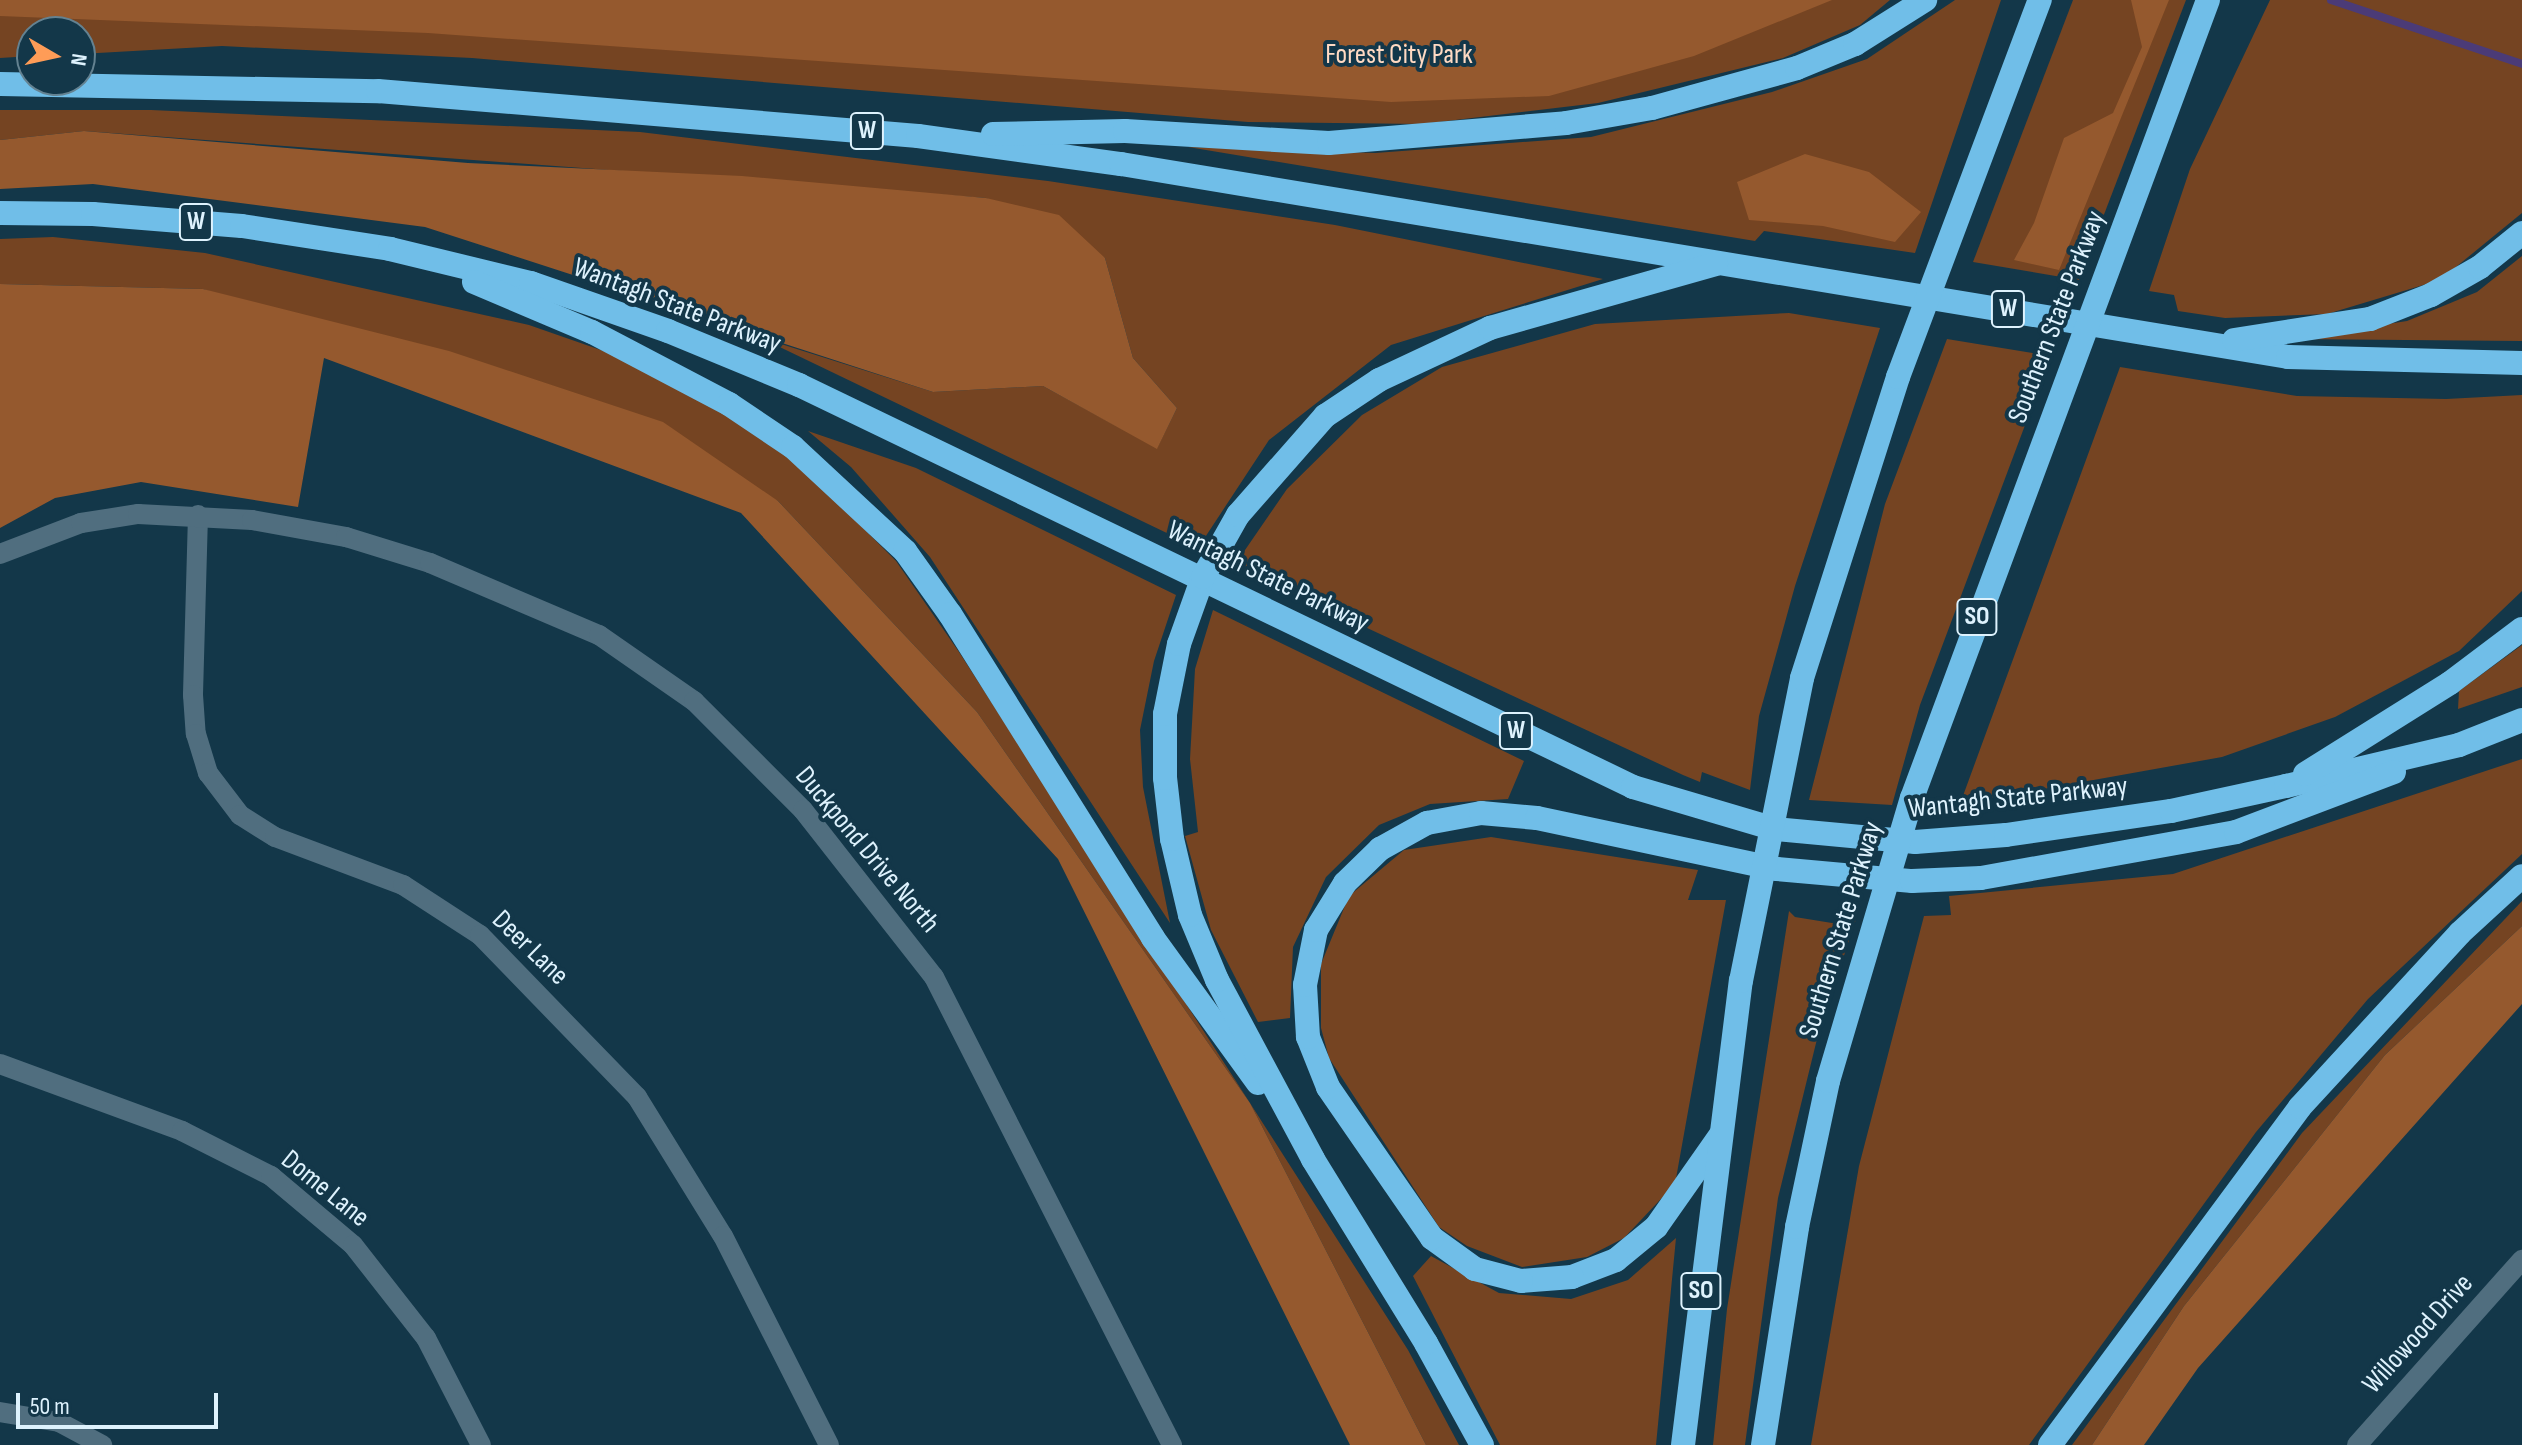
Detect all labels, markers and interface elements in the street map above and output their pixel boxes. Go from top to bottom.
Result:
north arrow [16,16,96,96]
park label: Forest City Park [1325,38,1473,72]
text: N [64,52,92,67]
road number: W [849,109,885,153]
road number: W [178,200,214,244]
street label: Southern State Parkway [2001,206,2113,428]
street label: Wantagh State Parkway [568,251,786,361]
road number: W [1990,287,2026,331]
street label: Wantagh State Parkway [1162,514,1374,640]
road number: SO [1955,595,1999,639]
road number: W [1498,709,1534,753]
street label: Duckpond Drive North [788,760,946,940]
street label: Wantagh State Parkway [1907,770,2129,826]
street label: Southern State Parkway [1792,818,1890,1042]
street label: Deer Lane [485,904,575,992]
street label: Dome Lane [274,1143,376,1235]
street label: Willowood Drive [2356,1267,2480,1401]
road number: SO [1679,1269,1723,1313]
scale bar [20,1377,222,1427]
text: 50 m [30,1392,70,1421]

